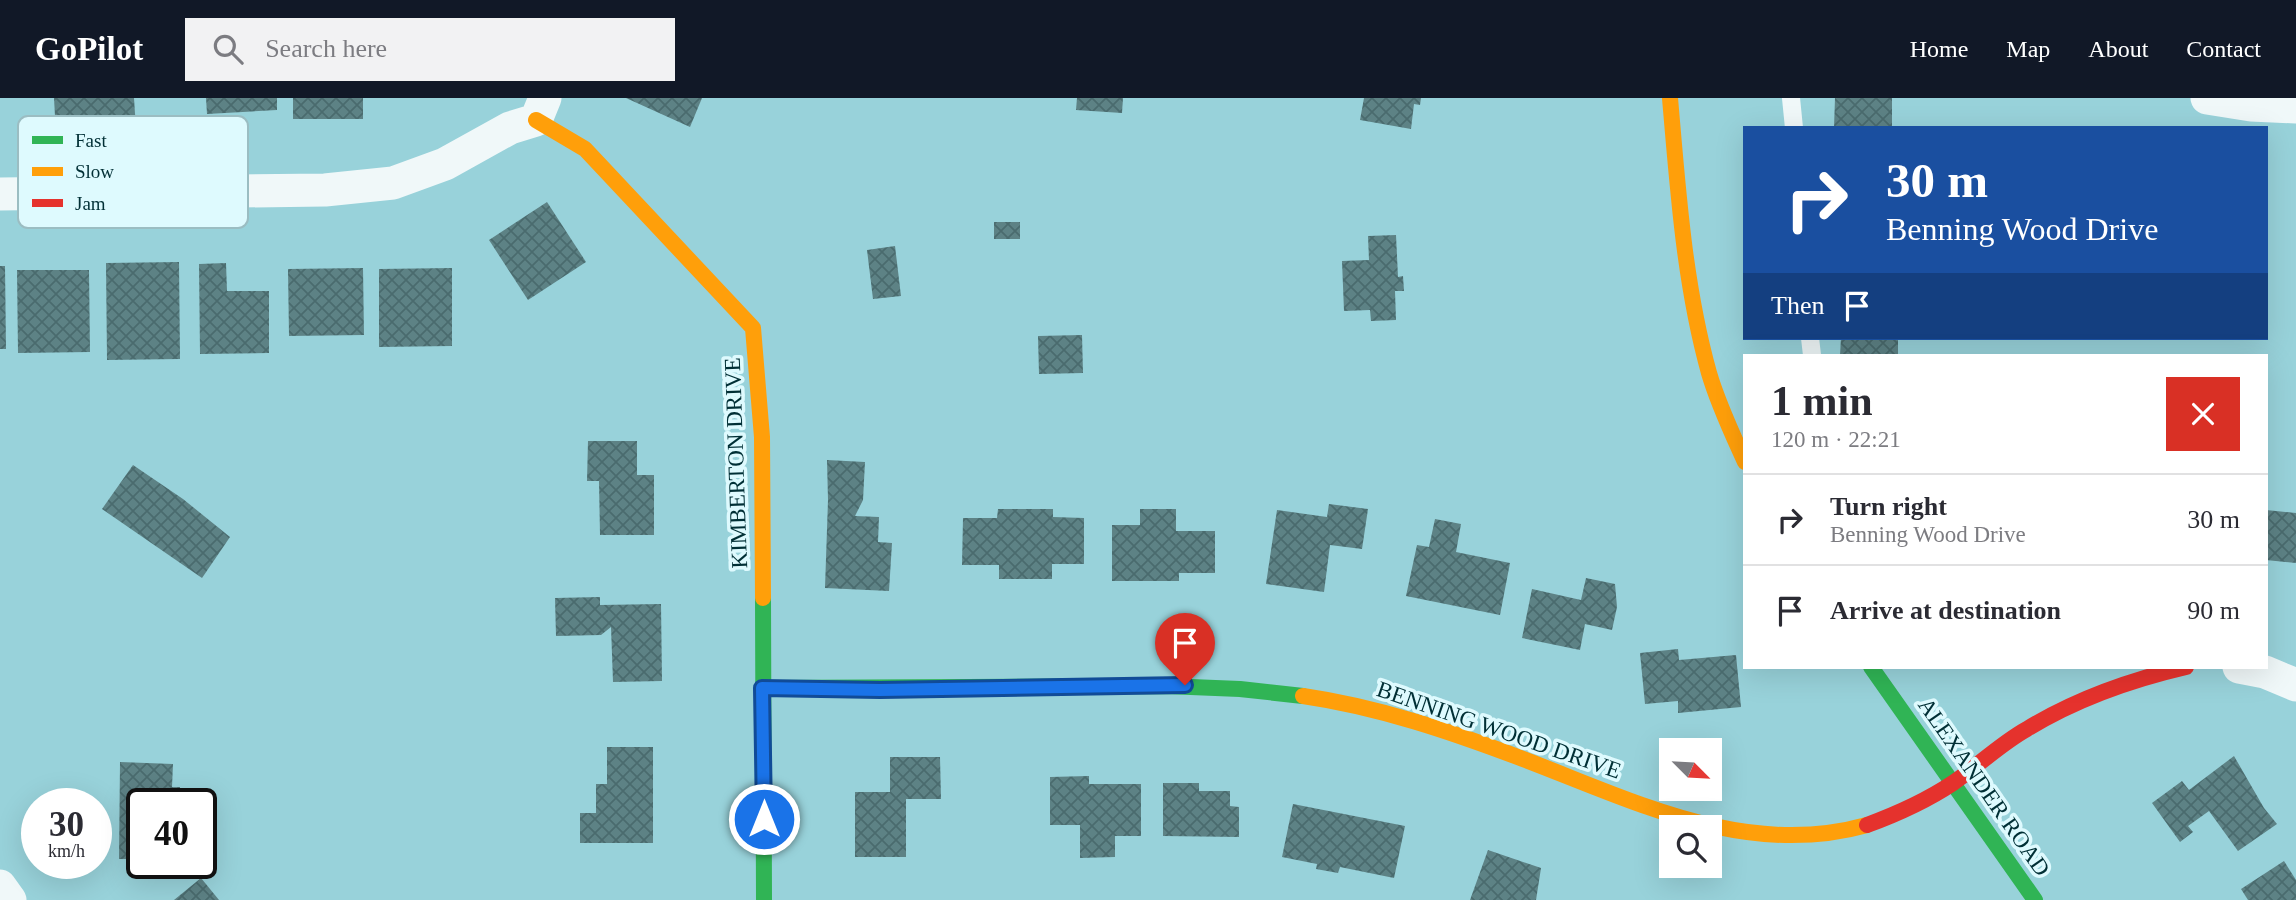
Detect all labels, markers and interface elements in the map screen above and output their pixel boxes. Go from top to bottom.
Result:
search box [185,18,675,81]
icon: search [209,30,247,68]
text: GoPilot [35,31,143,67]
text: Search here [265,34,387,63]
text: Home [1910,36,1968,62]
text: Map [2006,36,2050,62]
text: About [2088,36,2148,62]
text: Contact [2186,36,2261,62]
legend [18,116,248,228]
text: Fast [75,130,107,151]
text: 30 m [1886,153,1988,208]
icon: right [1771,154,1862,245]
text: Slow [75,161,114,182]
text: Jam [75,193,106,214]
text: Benning Wood Drive [1886,211,2158,247]
icon: arrive [1838,287,1876,325]
text: Then [1771,291,1824,320]
street label: KIMBERTON DRIVE [720,357,752,569]
button: close [2166,377,2240,451]
text: 1 min [1771,378,1873,424]
text: 120 m · 22:21 [1771,427,1901,452]
text: Turn right [1830,492,1947,521]
icon: right [1771,501,1809,539]
text: 30 m [2187,505,2240,534]
text: Benning Wood Drive [1830,522,2026,547]
icon: arrive [1771,592,1809,630]
text: Arrive at destination [1830,596,2061,625]
text: 90 m [2187,596,2240,625]
pin [1155,613,1215,685]
icon: arrive [1166,624,1204,662]
street label: BENNING WOOD DRIVE [1374,676,1624,784]
street label: ALEXANDER ROAD [1913,693,2055,881]
north arrow [1659,738,1722,802]
map controls [1659,738,1722,878]
position arrow [727,782,801,856]
speed limit sign: 40 [126,788,217,879]
text: 30 [49,805,84,844]
button: search [1659,815,1722,878]
text: km/h [48,841,85,861]

